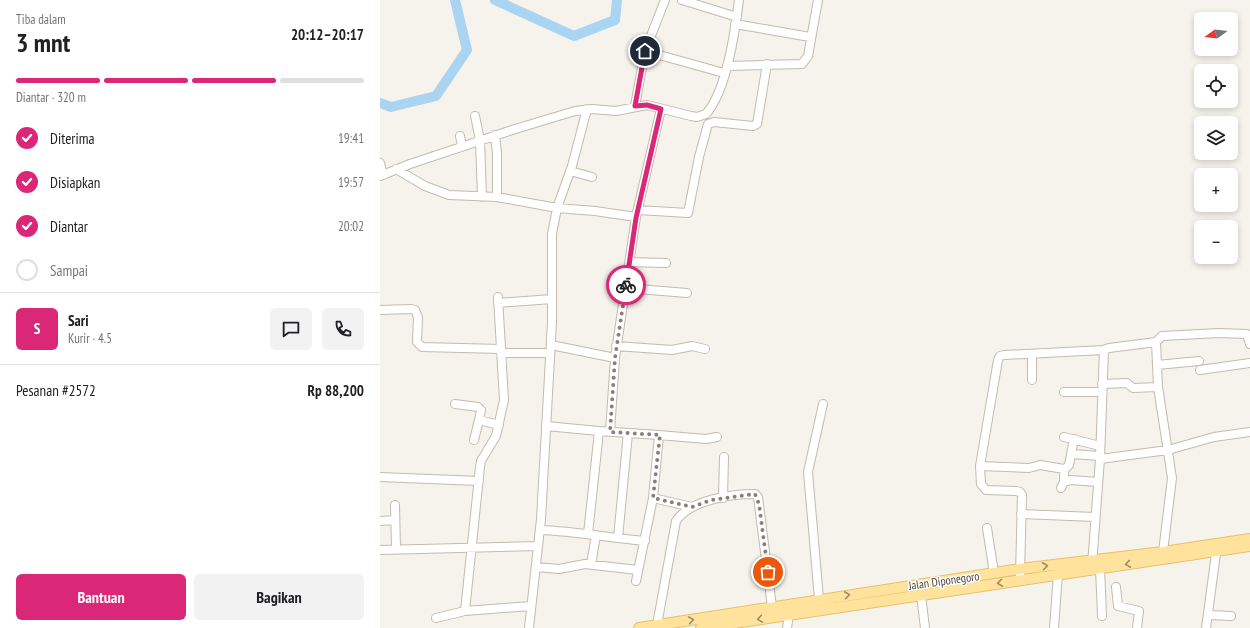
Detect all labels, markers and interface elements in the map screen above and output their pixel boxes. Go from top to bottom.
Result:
text: Tiba dalam [16,11,66,28]
north arrow [1194,12,1238,56]
map controls [1194,12,1238,264]
text: 20:12–20:17 [291,25,364,44]
text: 3 mnt [16,26,70,59]
pin [628,34,662,68]
icon: home [634,40,656,62]
button: locate [1194,64,1238,108]
text: Diantar · 320 m [16,89,86,106]
button: layers [1194,116,1238,160]
icon: check [16,127,38,149]
text: Diterima [50,129,94,148]
text: 19:41 [338,130,364,147]
button: + [1194,168,1238,212]
icon: check [16,171,38,193]
text: Disiapkan [50,173,100,192]
text: 19:57 [338,174,364,191]
icon: check [16,215,38,237]
text: Diantar [50,217,88,236]
text: 20:02 [338,218,364,235]
button: − [1194,220,1238,264]
text: Sampai [50,261,88,280]
courier [606,265,646,305]
icon: bike [615,274,637,296]
button: chat [270,308,312,350]
button: phone [322,308,364,350]
text: Sari [68,311,89,330]
text: S [34,319,40,338]
text: Kurir · 4.5 [68,330,112,347]
text: Pesanan #2572 [16,381,96,400]
text: Rp 88,200 [308,381,364,400]
pin [751,555,785,589]
one-way arrow [1125,559,1131,568]
icon: bag [757,561,779,583]
one-way arrow [1042,562,1048,571]
street label: Jalan Diponegoro [907,568,980,593]
button: Bantuan [16,574,186,620]
button: Bagikan [194,574,364,620]
one-way arrow [997,578,1003,587]
one-way arrow [844,591,850,600]
one-way arrow [757,614,763,623]
one-way arrow [688,616,694,624]

